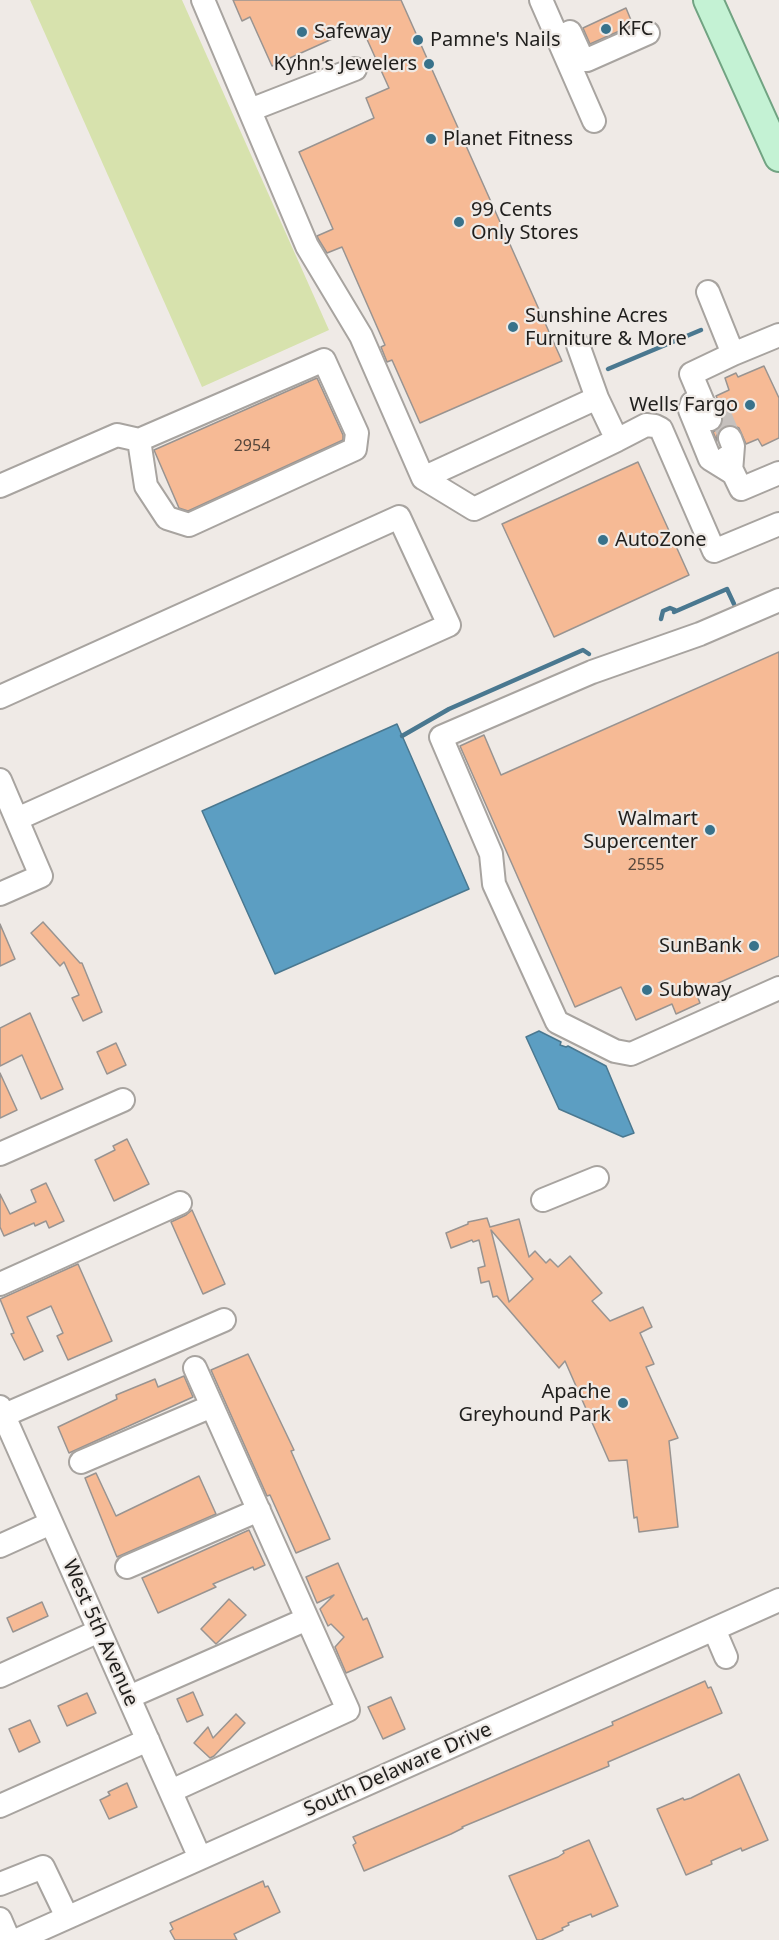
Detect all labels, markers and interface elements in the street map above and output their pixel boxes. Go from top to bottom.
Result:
place label: KFC [618,17,653,41]
place label: Safeway [314,20,391,44]
marker: KFC [599,22,613,36]
marker: Safeway [295,25,309,39]
place label: Pamne's Nails [430,28,560,52]
marker: Pamne's Nails [411,33,425,47]
place label: Kyhn's Jewelers [274,52,417,76]
marker: Kyhn's Jewelers [422,57,436,71]
place label: Planet Fitness [443,127,573,151]
marker: Planet Fitness [424,132,438,146]
place label: 99 Cents Only Stores [471,198,579,245]
marker: 99 Cents Only Stores [452,215,466,229]
place label: Sunshine Acres Furniture & More [525,304,687,351]
marker: Sunshine Acres Furniture & More [506,320,520,334]
place label: Wells Fargo [629,393,738,417]
marker: Wells Fargo [743,398,757,412]
house number: 2954 [234,436,270,456]
place label: AutoZone [615,528,707,552]
marker: AutoZone [596,533,610,547]
place label: Walmart Supercenter [583,807,698,854]
marker: Walmart Supercenter [703,823,717,837]
house number: 2555 [628,855,664,875]
place label: SunBank [659,934,742,958]
marker: SunBank [747,939,761,953]
place label: Subway [659,978,731,1002]
marker: Subway [640,983,654,997]
place label: Apache Greyhound Park [459,1380,611,1427]
marker: Apache Greyhound Park [616,1396,630,1410]
street label: West 5th Avenue [57,1556,143,1710]
street label: South Delaware Drive [300,1718,496,1822]

